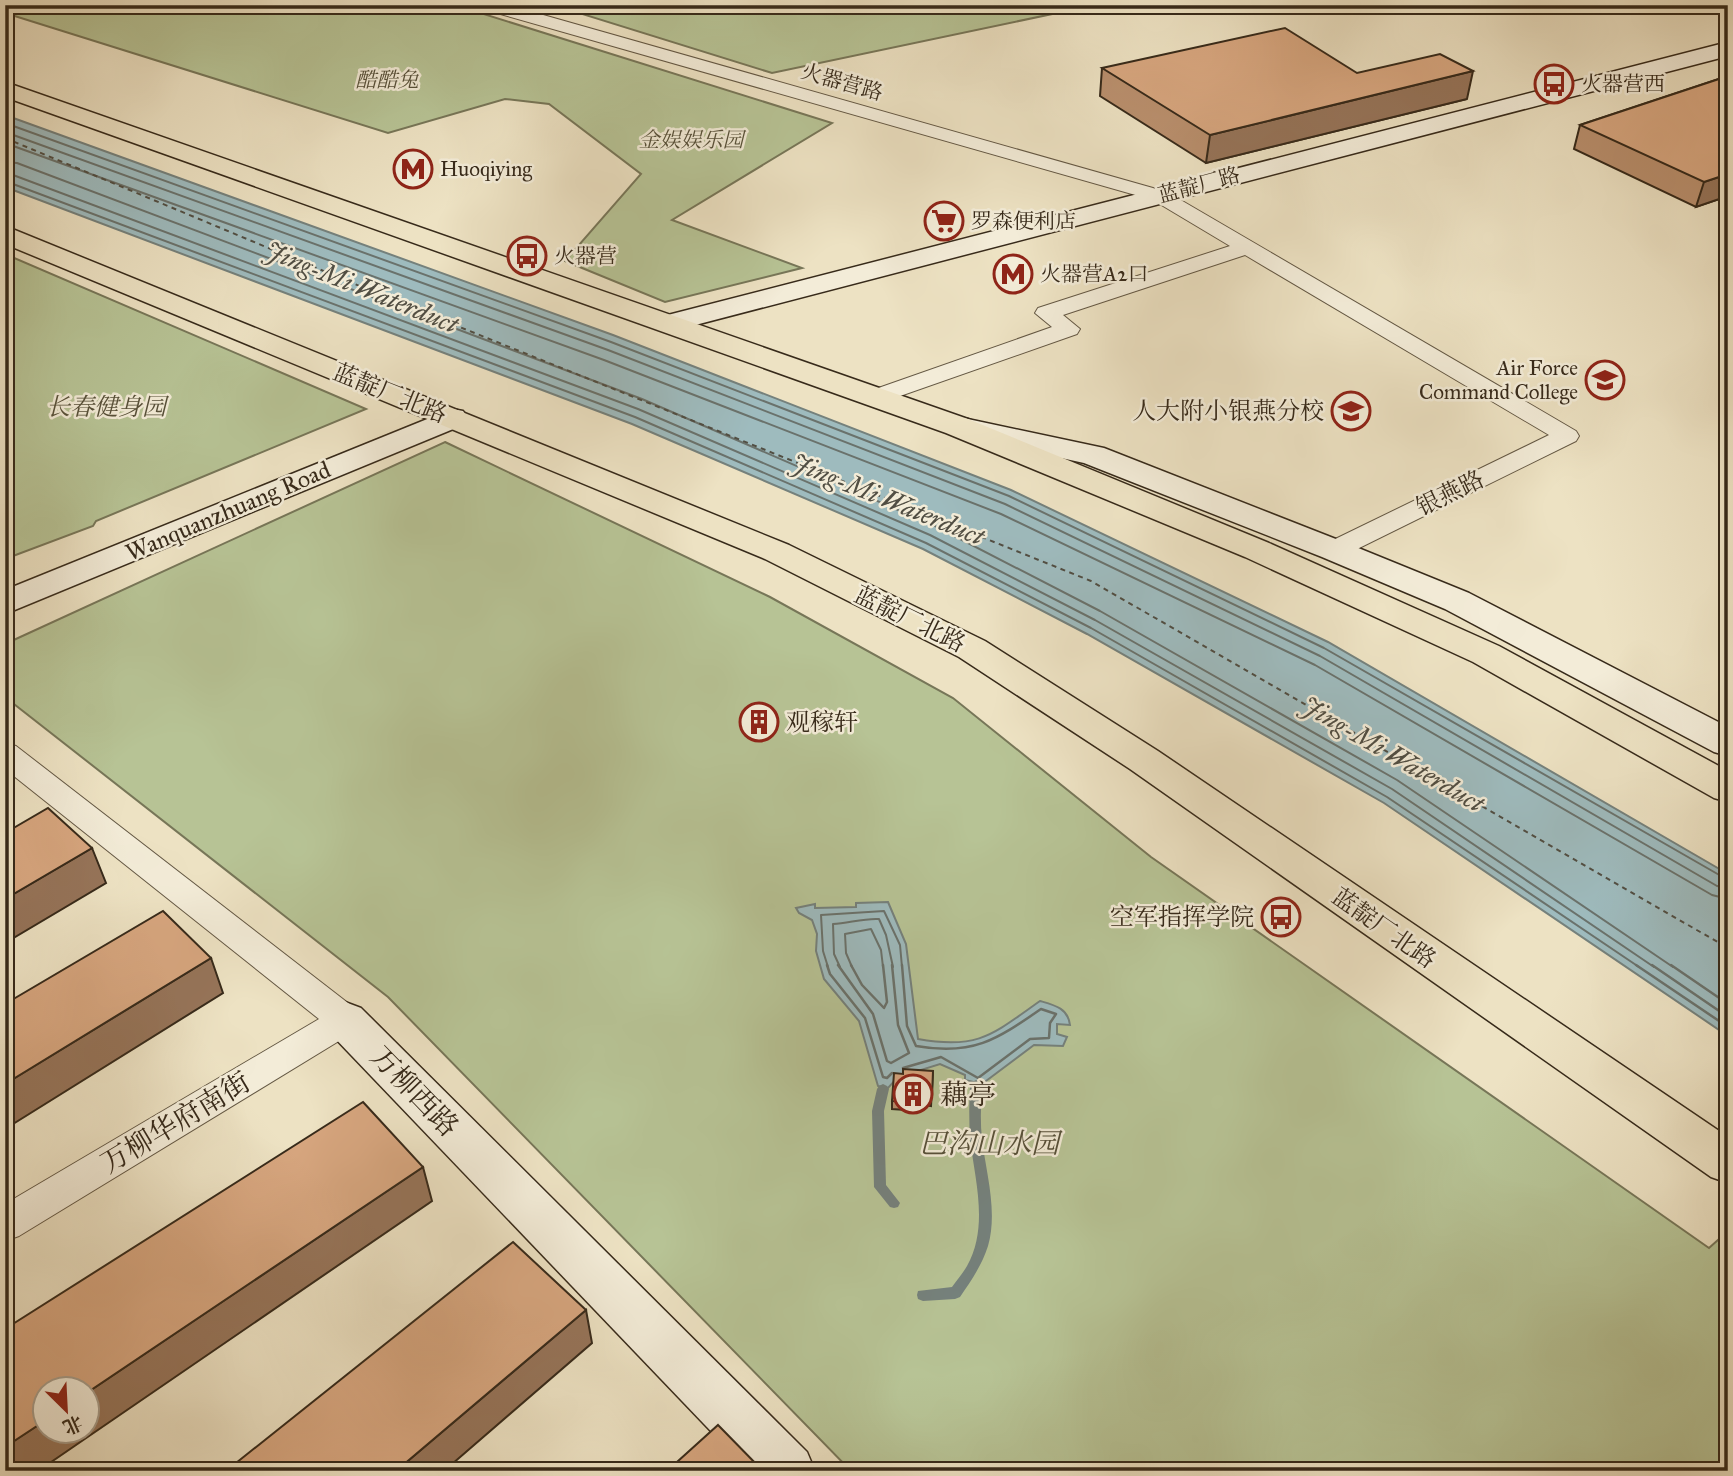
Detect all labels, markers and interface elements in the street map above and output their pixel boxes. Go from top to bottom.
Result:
street label: 火器营路 [798,58,886,106]
bus stop icon: 火器营西 [1533,63,1575,105]
park label: 酷酷兔 [356,67,419,93]
place label: 火器营西 [1581,71,1665,97]
park label: 金娱娱乐园 [639,127,746,153]
metro station icon: Huoqiying [392,148,434,190]
place label: Huoqiying [440,156,532,182]
street label: 蓝靛厂路 [1155,162,1243,208]
supermarket icon: 罗森便利店 [923,200,965,242]
place label: 罗森便利店 [971,208,1076,234]
water label: Jing-Mi Waterduct [259,233,465,341]
bus stop icon: 火器营 [506,235,548,277]
place label: 火器营 [554,243,617,269]
metro station icon: 火器营A2口 [992,253,1034,295]
place label: 火器营A2口 [1040,261,1149,287]
place label: Air Force Command College [1419,355,1578,405]
street label: 蓝靛厂北路 [329,357,451,429]
school or university icon: Air Force Command College [1584,359,1626,401]
school or university icon: 人大附小银燕分校 [1330,390,1372,432]
park label: 长春健身园 [46,392,170,422]
place label: 人大附小银燕分校 [1132,396,1324,426]
water label: Jing-Mi Waterduct [785,445,991,553]
street label: Wanquanzhuang Road [121,454,335,568]
street label: 银燕路 [1411,464,1489,522]
street label: 蓝靛厂北路 [849,579,971,659]
water label: Jing-Mi Waterduct [1295,688,1491,820]
building icon: 观稼轩 [738,701,780,743]
place label: 观稼轩 [786,707,858,737]
street label: 蓝靛厂北路 [1326,881,1442,975]
bus stop icon: 空军指挥学院 [1260,896,1302,938]
place label: 空军指挥学院 [1110,902,1254,932]
street label: 万柳西路 [363,1039,466,1144]
street label: 万柳华府南街 [94,1064,256,1181]
building icon: 藕亭 [892,1073,934,1115]
place label: 藕亭 [940,1077,996,1112]
park label: 巴沟山水园 [919,1126,1063,1161]
north arrow [32,1374,102,1444]
text: 北 [59,1411,86,1439]

